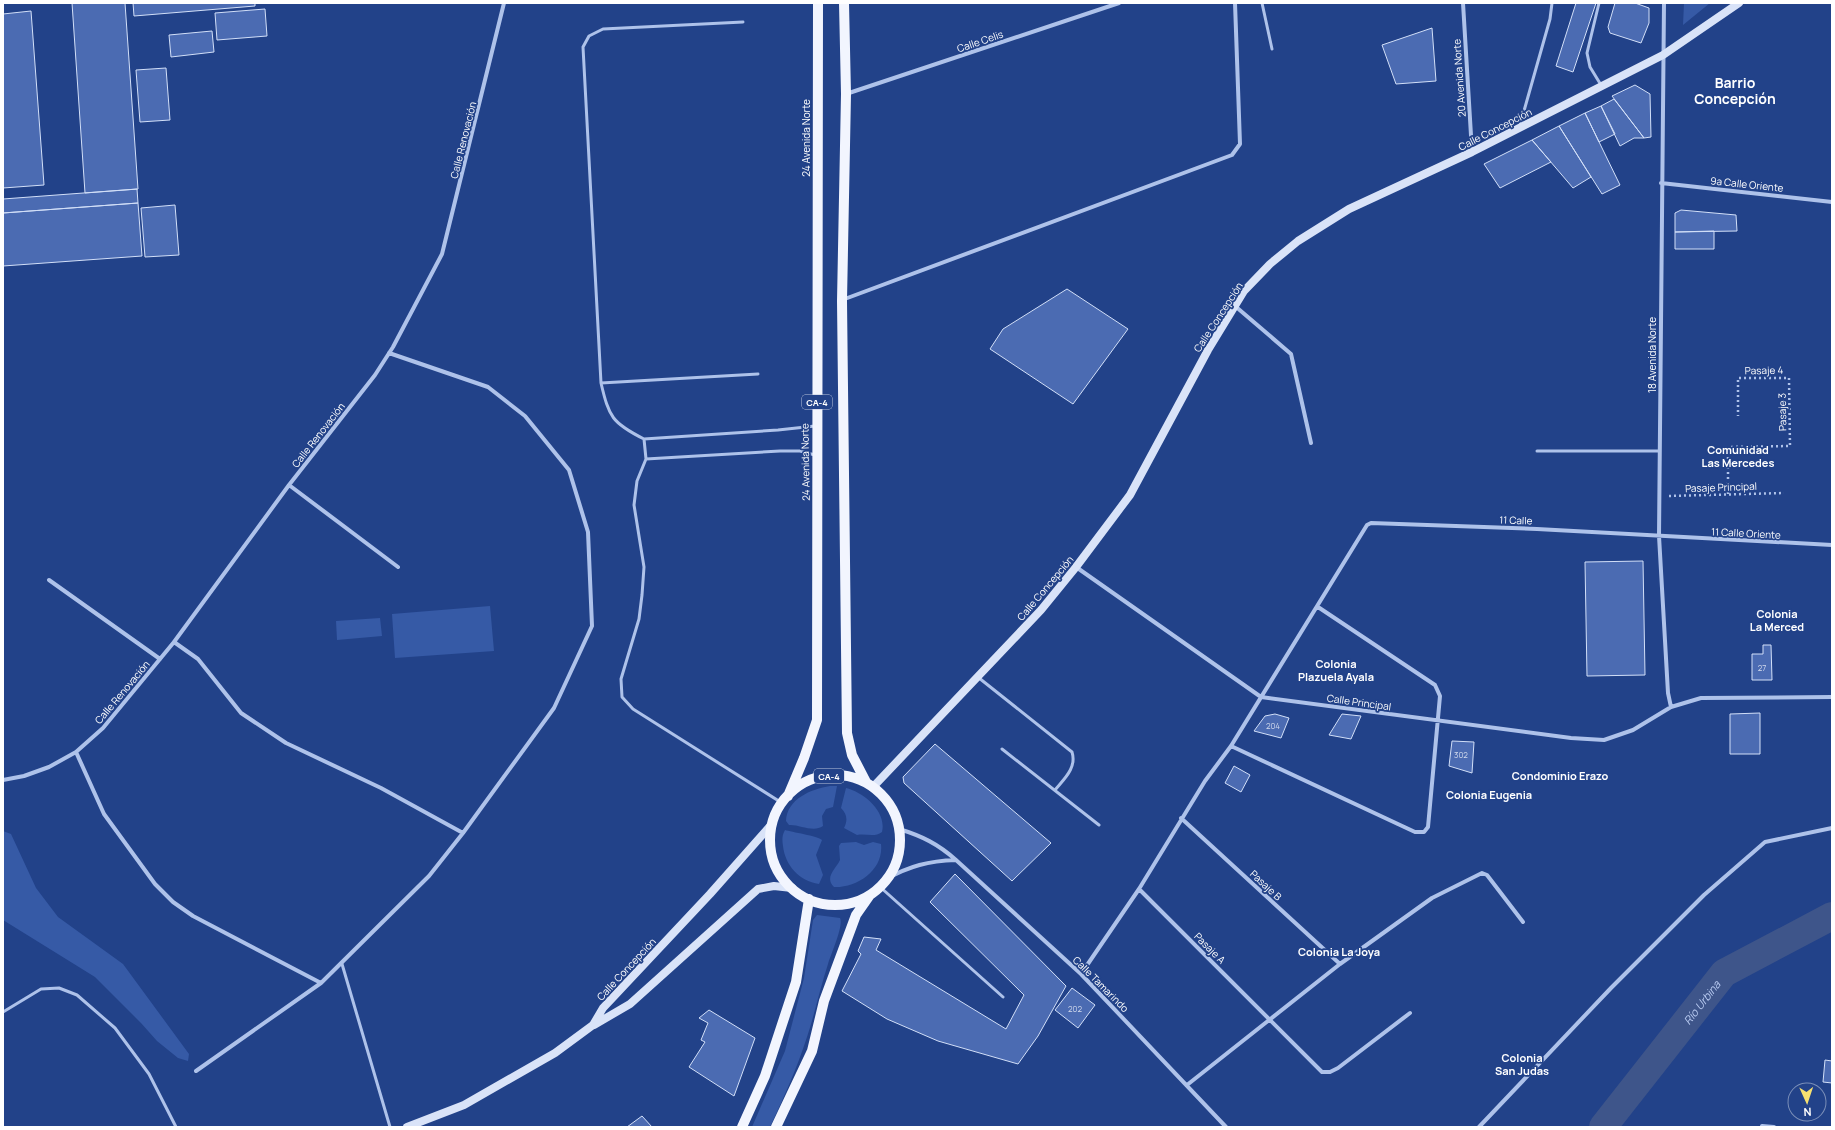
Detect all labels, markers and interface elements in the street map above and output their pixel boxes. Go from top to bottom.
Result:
street label: Calle Celis [955,27,1005,55]
street label: 20 Avenida Norte [1449,38,1469,117]
district label: Barrio Concepción [1694,73,1776,108]
street label: 24 Avenida Norte [799,99,813,177]
street label: Calle Renovación [447,100,479,180]
street label: Calle Concepción [1456,104,1534,154]
street label: 9a Calle Oriente [1710,173,1784,195]
street label: Calle Concepción [1190,279,1246,355]
street label: 18 Avenida Norte [1645,317,1659,393]
street label: Pasaje 4 [1745,363,1783,377]
street label: Pasaje 3 [1775,393,1789,431]
road number: CA-4 [802,395,832,409]
street label: Calle Renovación [288,400,348,470]
street label: 24 Avenida Norte [797,423,813,501]
district label: Comunidad Las Mercedes [1702,442,1774,470]
street label: Pasaje Principal [1685,479,1757,495]
street label: 11 Calle [1499,512,1533,528]
street label: 11 Calle Oriente [1711,524,1781,542]
street label: Calle Concepción [1014,553,1076,623]
district label: Colonia La Merced [1750,606,1804,634]
district label: Colonia Plazuela Ayala [1298,656,1374,684]
street label: Calle Renovación [91,657,153,727]
house number: 27 [1758,662,1766,673]
street label: Calle Principal [1326,691,1392,713]
house number: 204 [1266,720,1280,731]
house number: 302 [1454,749,1468,760]
district label: Condominio Erazo [1512,768,1608,783]
road number: CA-4 [814,769,844,783]
district label: Colonia Eugenia [1446,787,1532,802]
street label: Pasaje B [1247,867,1285,903]
street label: Pasaje A [1191,929,1229,967]
street label: Calle Concepción [593,935,659,1003]
district label: Colonia La Joya [1298,944,1380,959]
street label: Calle Tamarindo [1070,953,1132,1015]
water label: Río Urbina [1679,976,1724,1027]
house number: 202 [1068,1003,1082,1014]
district label: Colonia San Judas [1495,1050,1549,1078]
north arrow [1787,1082,1827,1122]
text: N [1803,1105,1812,1120]

